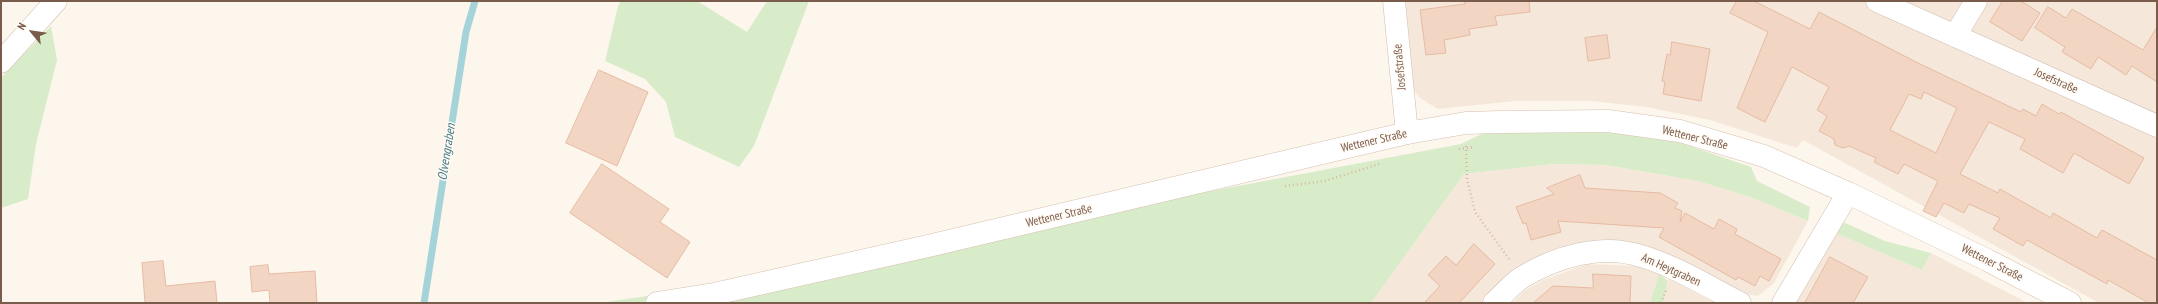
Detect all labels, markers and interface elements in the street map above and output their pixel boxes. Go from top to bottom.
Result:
north arrow [12,12,52,52]
text: N [14,20,29,32]
street label: Josefstraße [1391,43,1409,91]
street label: Josefstraße [2032,65,2080,97]
water label: Olvengraben [435,122,459,182]
street label: Wettener Straße [1661,123,1729,153]
street label: Wettener Straße [1340,126,1408,156]
street label: Wettener Straße [1025,201,1093,231]
street label: Wettener Straße [1959,241,2025,285]
street label: Am Heytgraben [1639,250,1703,290]

